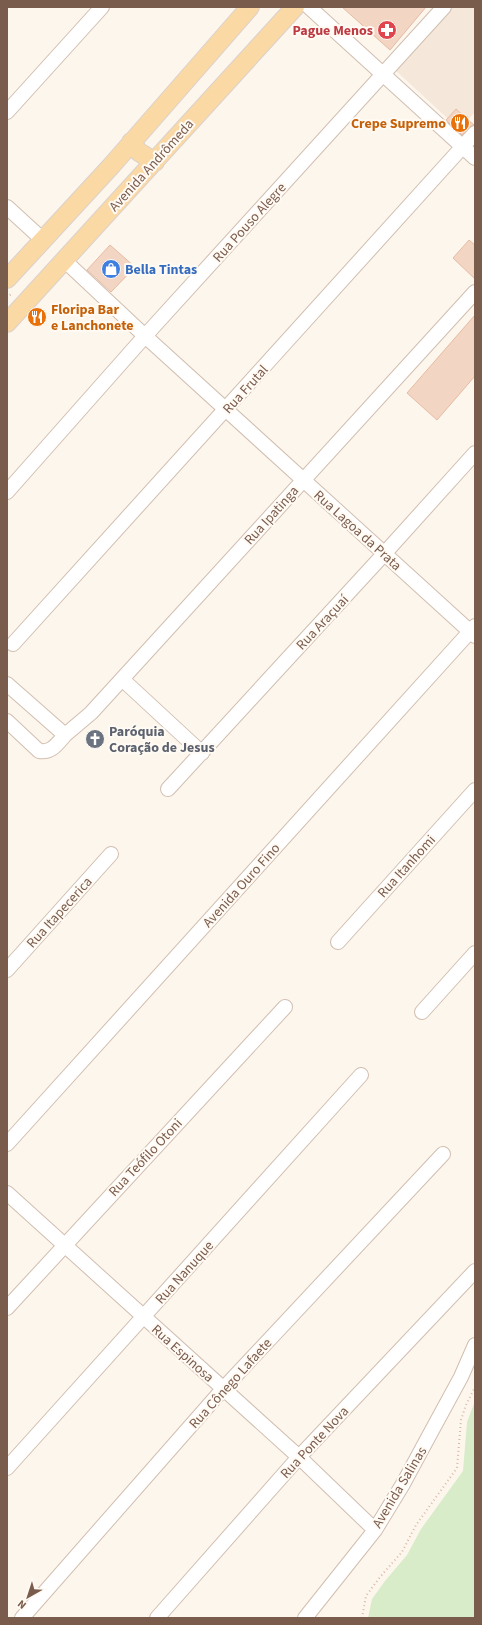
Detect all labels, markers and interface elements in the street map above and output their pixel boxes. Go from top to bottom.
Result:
pharmacy icon: Pague Menos [376,19,398,41]
place label: Pague Menos [292,21,373,41]
restaurant icon: Crepe Supremo [449,112,471,134]
place label: Crepe Supremo [351,114,446,134]
street label: Avenida Andrômeda [105,115,199,216]
street label: Rua Pouso Alegre [208,178,291,267]
shop icon: Bella Tintas [100,258,122,280]
place label: Bella Tintas [125,260,197,280]
place label: Floripa Bar e Lanchonete [51,300,133,336]
restaurant icon: Floripa Bar e Lanchonete [26,306,48,328]
street label: Rua Frutal [218,361,273,419]
street label: Rua Ipatinga [240,482,304,550]
street label: Rua Lagoa da Prata [309,486,406,576]
street label: Rua Araçuaí [292,590,354,655]
place label: Paróquia Coração de Jesus [109,722,215,758]
church icon: Paróquia Coração de Jesus [84,728,106,750]
street label: Rua Itanhomi [373,831,440,903]
street label: Avenida Ouro Fino [198,839,285,932]
street label: Rua Itapecerica [22,873,97,953]
street label: Rua Teófilo Otoni [104,1114,187,1201]
street label: Rua Nanuque [151,1237,219,1309]
street label: Rua Espinosa [147,1320,218,1387]
street label: Rua Cônego Lafaete [185,1334,277,1433]
street label: Rua Ponte Nova [276,1402,354,1483]
street label: Avenida Salinas [368,1443,432,1532]
north arrow [8,1577,48,1617]
text: N [14,1596,30,1613]

